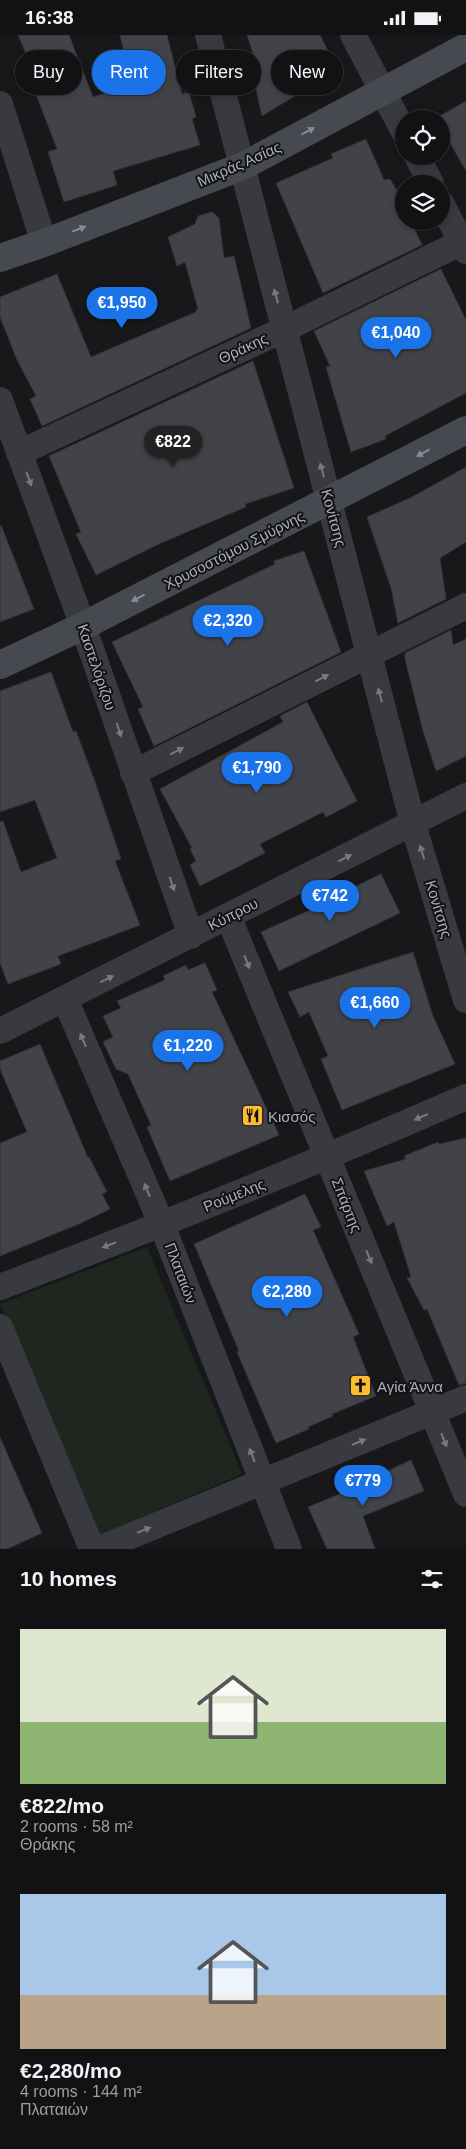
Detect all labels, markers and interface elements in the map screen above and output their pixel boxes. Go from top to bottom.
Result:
text: 16:38 [25,7,74,28]
chip: Buy [15,50,82,95]
chip: Rent [92,50,166,95]
chip: Filters [176,50,261,95]
chip: New [271,50,343,95]
map controls [395,110,450,230]
button: locate [395,110,450,165]
one-way arrow [301,127,316,135]
street label: Μικράς Ασίας [195,138,283,190]
button: layers [395,175,450,230]
one-way arrow [72,225,87,233]
pin: €1,950 [81,287,163,329]
one-way arrow [272,289,280,304]
text: €1,950 [98,294,146,311]
pin: €1,040 [355,317,437,359]
text: €1,040 [372,324,420,341]
street label: Θράκης [216,329,270,367]
pin: €822 [143,425,203,468]
text: €822 [155,433,191,450]
one-way arrow [416,449,430,457]
one-way arrow [317,463,325,478]
one-way arrow [26,471,33,486]
street label: Κονίτσης [318,487,350,549]
street label: Χρυσοστόμου Σμύρνης [161,507,307,593]
one-way arrow [131,594,145,602]
pin: €2,320 [187,605,269,647]
text: €2,320 [204,612,252,629]
street label: Καστελόριζου [74,622,120,712]
one-way arrow [315,674,329,682]
one-way arrow [376,688,384,703]
one-way arrow [116,723,123,738]
one-way arrow [170,747,184,755]
pin: €1,790 [216,751,298,794]
text: €1,790 [233,759,281,776]
one-way arrow [418,845,425,860]
one-way arrow [338,854,353,862]
one-way arrow [168,877,176,892]
street label: Κονίτσης [422,878,456,940]
pin: €742 [300,879,360,922]
text: €742 [312,887,348,904]
street label: Κύπρου [205,894,261,934]
one-way arrow [243,954,251,969]
one-way arrow [99,974,114,983]
pin: €1,660 [334,987,416,1029]
text: €1,660 [351,994,399,1011]
pin: €1,220 [147,1029,229,1072]
one-way arrow [79,1033,87,1047]
text: €1,220 [164,1037,212,1054]
restaurant icon: Κισσός [240,1104,264,1128]
place label: Κισσός [268,1108,315,1125]
one-way arrow [414,1113,428,1121]
street label: Ρούμελης [201,1175,267,1215]
street label: Σπάρτης [328,1175,366,1235]
one-way arrow [142,1183,150,1197]
street label: Πλαταιών [162,1240,200,1306]
one-way arrow [101,1241,116,1249]
one-way arrow [365,1250,373,1265]
pin: €2,280 [246,1275,328,1318]
text: €2,280 [263,1283,311,1300]
church icon: Αγία Άννα [349,1374,373,1398]
place label: Αγία Άννα [377,1378,443,1395]
one-way arrow [440,1433,448,1448]
one-way arrow [352,1438,367,1446]
one-way arrow [248,1447,256,1462]
pin: €779 [333,1465,393,1507]
text: €779 [345,1472,381,1489]
one-way arrow [137,1526,151,1534]
icon: filters [418,1565,446,1593]
text: 10 homes [20,1567,117,1590]
icon: home [188,1662,278,1752]
text: €822/mo [20,1794,104,1817]
text: 2 rooms · 58 m² [20,1818,133,1835]
text: Θράκης [20,1836,75,1853]
icon: home [188,1927,278,2017]
text: €2,280/mo [20,2059,122,2082]
text: 4 rooms · 144 m² [20,2083,142,2100]
text: Πλαταιών [20,2101,88,2118]

